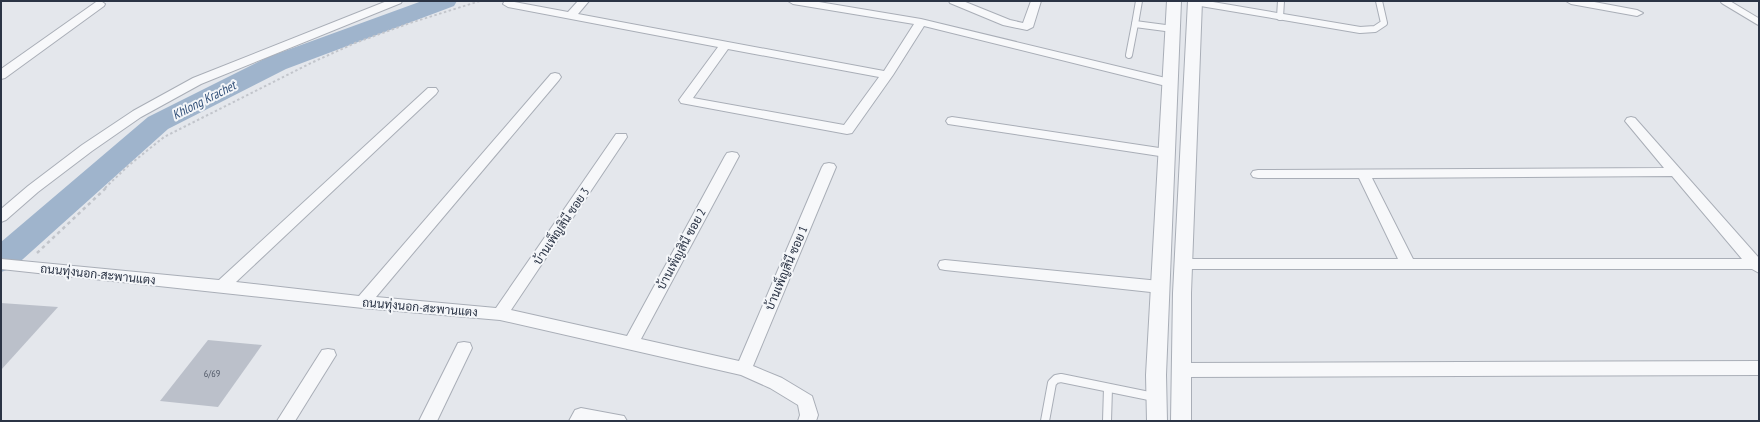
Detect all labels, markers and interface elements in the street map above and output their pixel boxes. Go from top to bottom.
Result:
water label: Khlong Krachet [169,76,240,123]
street label: บ้านเพ็ญสินี ซอย 3 [529,184,592,267]
street label: บ้านเพ็ญสินี ซอย 2 [652,205,709,292]
street label: บ้านเพ็ญสินี ซอย 1 [761,223,810,312]
street label: ถนนทุ่งนอก-สะพานแตง [39,260,156,290]
street label: ถนนทุ่งนอก-สะพานแตง [361,294,478,322]
house number: 6/69 [204,367,220,380]

